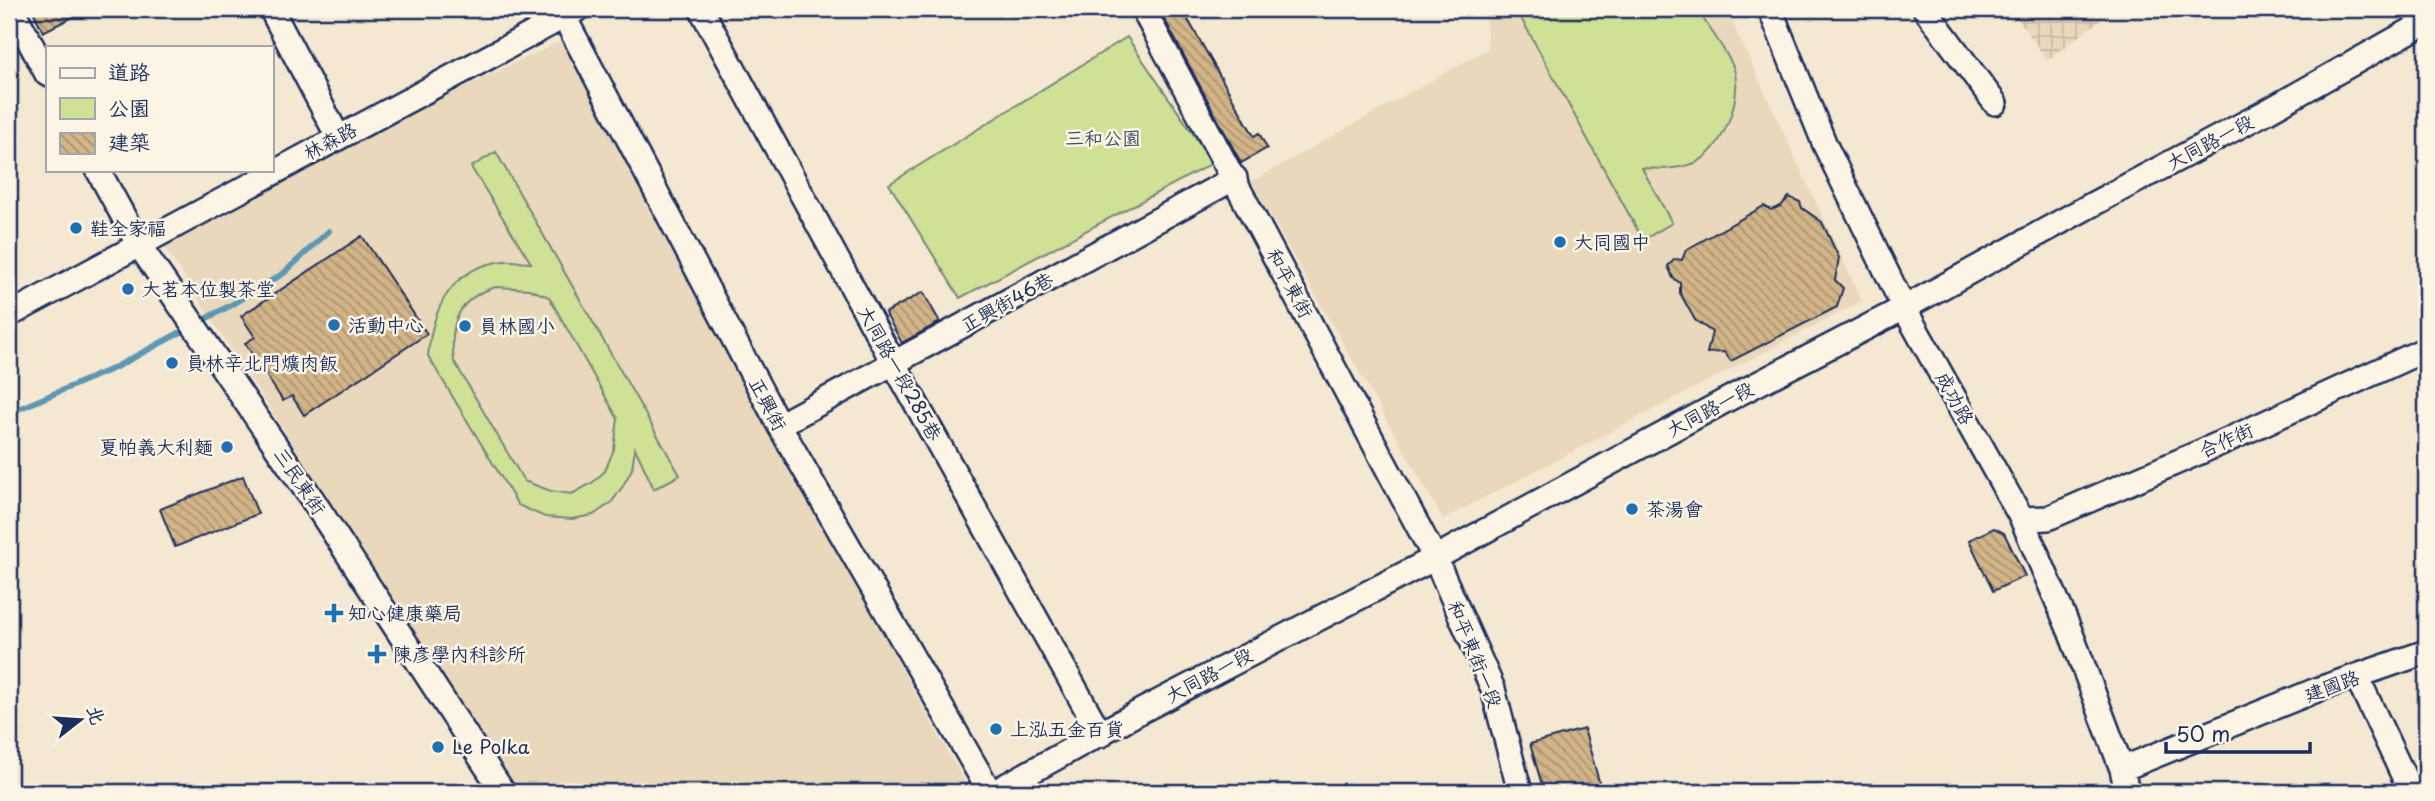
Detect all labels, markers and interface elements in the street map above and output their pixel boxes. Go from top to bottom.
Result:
legend [46,46,273,172]
text: 道路 [108,55,150,87]
text: 公園 [108,91,150,123]
street label: 大同路一段 [2161,106,2258,176]
street label: 林森路 [298,114,361,166]
park label: 三和公園 [1065,123,1141,151]
text: 建築 [108,125,150,157]
place label: 鞋全家福 [90,213,166,241]
marker: 鞋全家福 [68,220,84,236]
place label: 大同國中 [1574,227,1650,255]
marker: 大同國中 [1552,234,1568,250]
street label: 和平東街 [1261,242,1321,323]
street label: 正興街46巷 [955,264,1058,338]
place label: 大茗本位製茶堂 [142,274,275,302]
marker: 大茗本位製茶堂 [120,281,136,297]
street label: 大同路一段285巷 [852,300,950,445]
place label: 活動中心 [348,310,424,338]
place label: 員林國小 [479,311,555,339]
marker: 活動中心 [326,317,342,333]
marker: 員林國小 [457,318,473,334]
place label: 員林辛北門爌肉飯 [186,348,338,376]
marker: 員林辛北門爌肉飯 [164,355,180,371]
street label: 成功路 [1930,366,1982,429]
street label: 正興街 [743,372,795,435]
street label: 大同路一段 [1661,373,1758,443]
street label: 合作街 [2194,415,2257,463]
place label: 夏帕義大利麵 [99,432,213,460]
marker: 夏帕義大利麵 [219,439,235,455]
street label: 三民東街 [268,441,334,520]
place label: 茶湯會 [1646,494,1703,522]
marker: 茶湯會 [1624,501,1640,517]
street label: 和平東街一段 [1442,596,1510,712]
place label: 知心健康藥局 [348,598,462,626]
marker: 知心健康藥局 [326,605,342,621]
place label: 陳彥學內科診所 [393,639,526,667]
street label: 大同路一段 [1160,639,1257,709]
marker: 陳彥學內科診所 [367,644,387,664]
street label: 建國路 [2300,662,2363,708]
north arrow [46,686,116,756]
text: 北 [81,702,113,728]
scale bar [2166,710,2309,754]
place label: 上泓五金百貨 [1010,714,1124,742]
text: 50 m [2176,717,2230,749]
marker: 上泓五金百貨 [988,721,1004,737]
place label: Le Polka [452,732,530,760]
marker: Le Polka [430,739,446,755]

